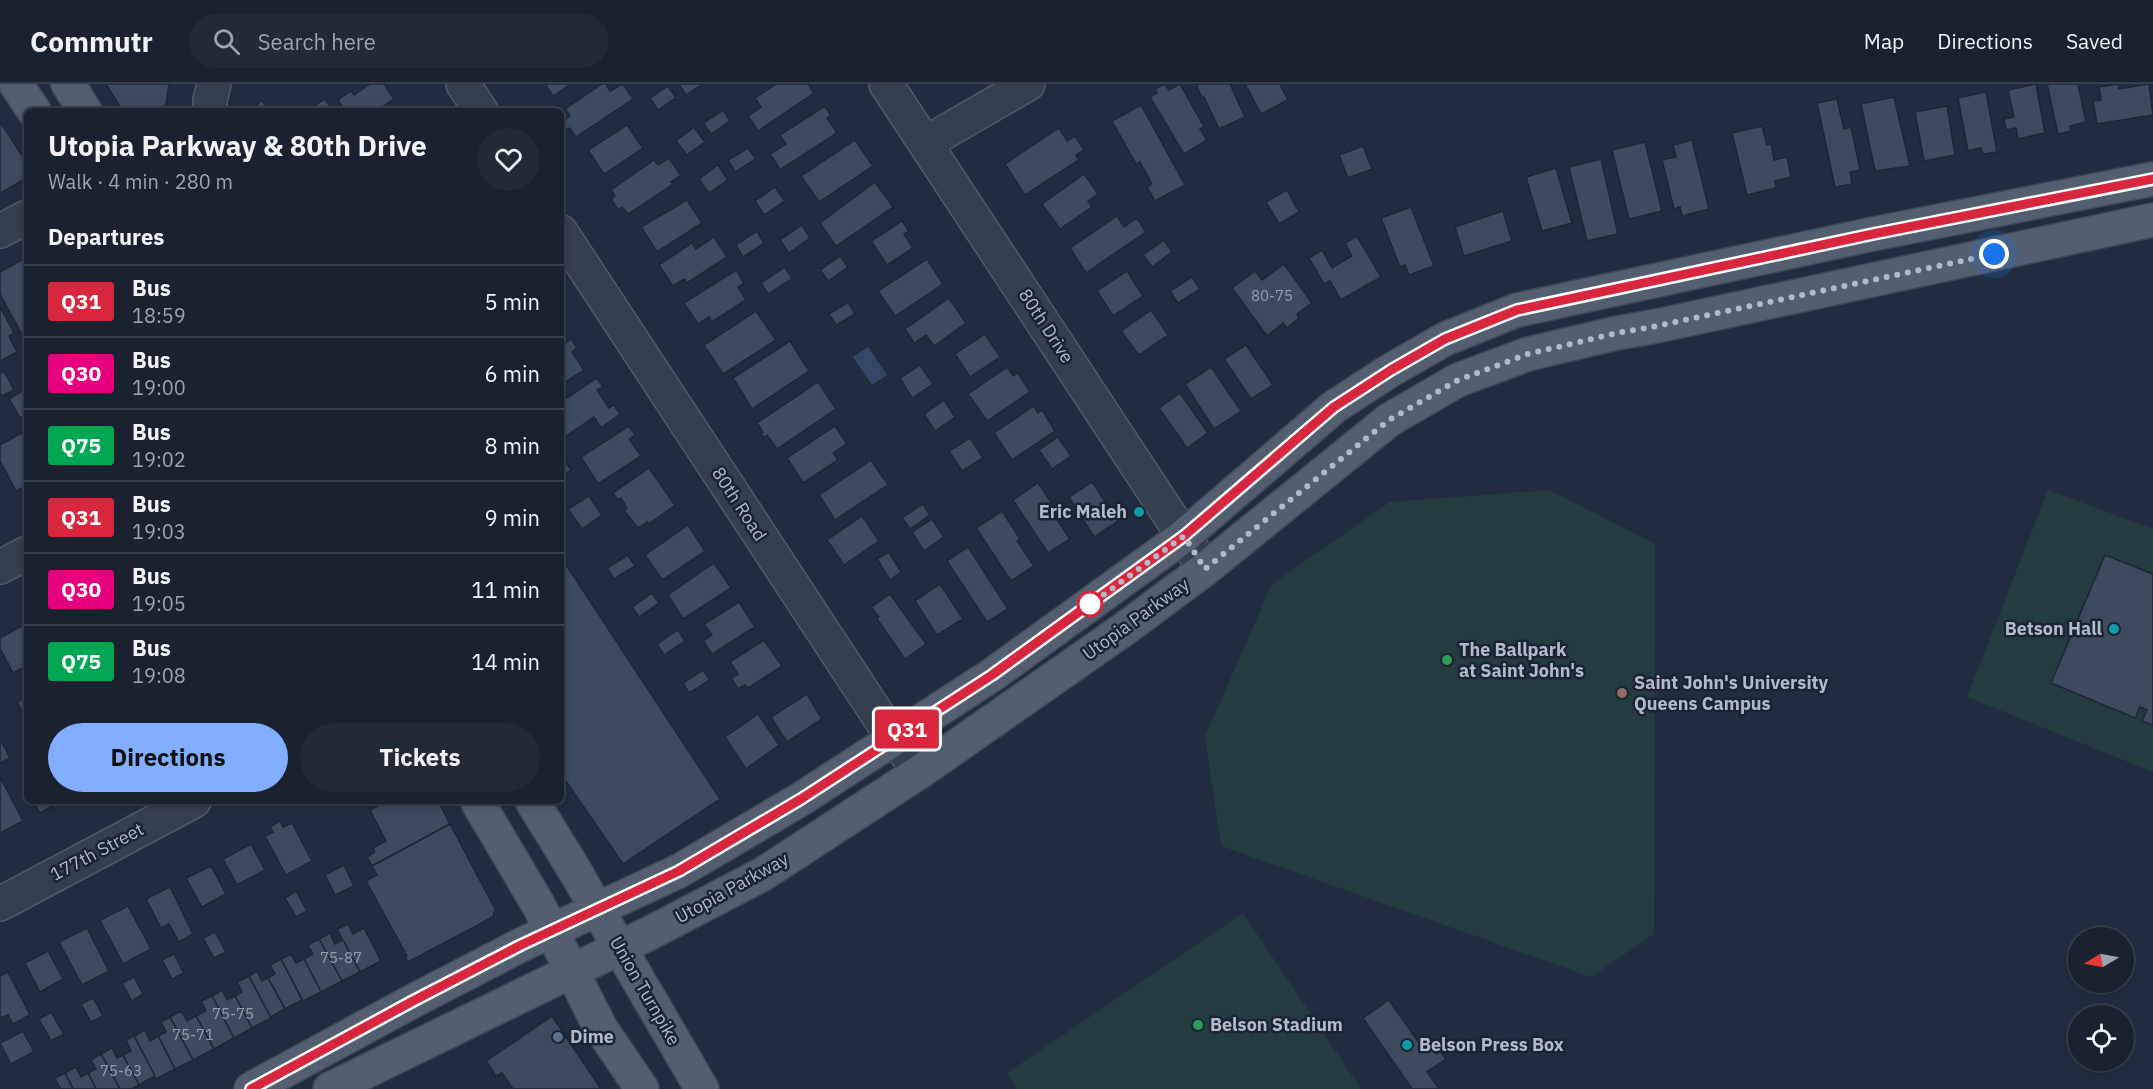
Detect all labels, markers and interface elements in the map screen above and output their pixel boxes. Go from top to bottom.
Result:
search box [189,14,609,68]
text: Commutr [30,23,153,60]
icon: search [210,25,243,58]
text: Search here [258,27,376,56]
text: Map [1864,27,1904,55]
text: Directions [1937,27,2033,55]
text: Saved [2066,27,2123,55]
text: Utopia Parkway & 80th Drive [48,127,427,164]
button: heart [477,128,540,191]
text: Walk · 4 min · 280 m [48,168,233,195]
text: Departures [48,222,164,251]
your location [1979,239,2009,269]
text: Bus [132,273,171,302]
street label: 80th Drive [1014,284,1079,367]
house number: 80-75 [1251,286,1293,305]
text: Q31 [61,287,101,315]
text: 5 min [484,287,540,316]
text: 18:59 [132,302,186,329]
text: Bus [132,345,171,374]
text: Q30 [61,359,101,387]
text: 6 min [484,359,540,388]
text: 19:00 [132,374,186,401]
text: Bus [132,417,171,446]
text: Q75 [61,431,101,459]
text: 8 min [484,431,540,460]
text: 19:02 [132,446,186,473]
street label: 80th Road [707,462,772,545]
text: Bus [132,489,171,518]
place label: Eric Maleh [1039,500,1127,523]
text: Q31 [61,503,101,531]
text: 9 min [484,503,540,532]
marker: Eric Maleh [1132,505,1146,519]
text: 19:03 [132,518,186,545]
text: Bus [132,561,171,590]
street label: Utopia Parkway [1078,572,1193,665]
text: Q30 [61,575,101,603]
text: 11 min [471,575,540,604]
text: 19:05 [132,590,186,617]
unlabelled marker [1077,591,1103,617]
place label: Betson Hall [2005,617,2103,640]
marker: Betson Hall [2107,622,2121,636]
text: Bus [132,633,171,662]
place label: The Ballpark at Saint John's [1459,638,1584,682]
text: Q75 [61,647,101,675]
text: 14 min [471,647,540,676]
marker: The Ballpark at Saint John's [1440,653,1454,667]
text: 19:08 [132,662,186,689]
place label: Saint John's University Queens Campus [1634,671,1828,715]
marker: Saint John's University Queens Campus [1615,686,1629,700]
line badge: Q31 [872,710,942,748]
text: Q31 [887,715,927,743]
button: Directions [48,723,288,792]
button: Tickets [300,723,540,792]
street label: 177th Street [46,817,147,886]
street label: Utopia Parkway [671,847,792,928]
north arrow [2068,927,2134,993]
map controls [2068,927,2134,1071]
street label: Union Turnpike [605,932,686,1049]
house number: 75-87 [320,948,362,967]
house number: 75-75 [212,1004,254,1023]
button: locate [2068,1005,2134,1071]
place label: Belson Stadium [1210,1013,1343,1036]
marker: Belson Stadium [1191,1018,1205,1032]
house number: 75-71 [172,1025,214,1044]
place label: Dime [570,1025,614,1048]
marker: Dime [551,1030,565,1044]
place label: Belson Press Box [1419,1033,1564,1056]
marker: Belson Press Box [1400,1038,1414,1052]
house number: 75-63 [100,1061,142,1080]

